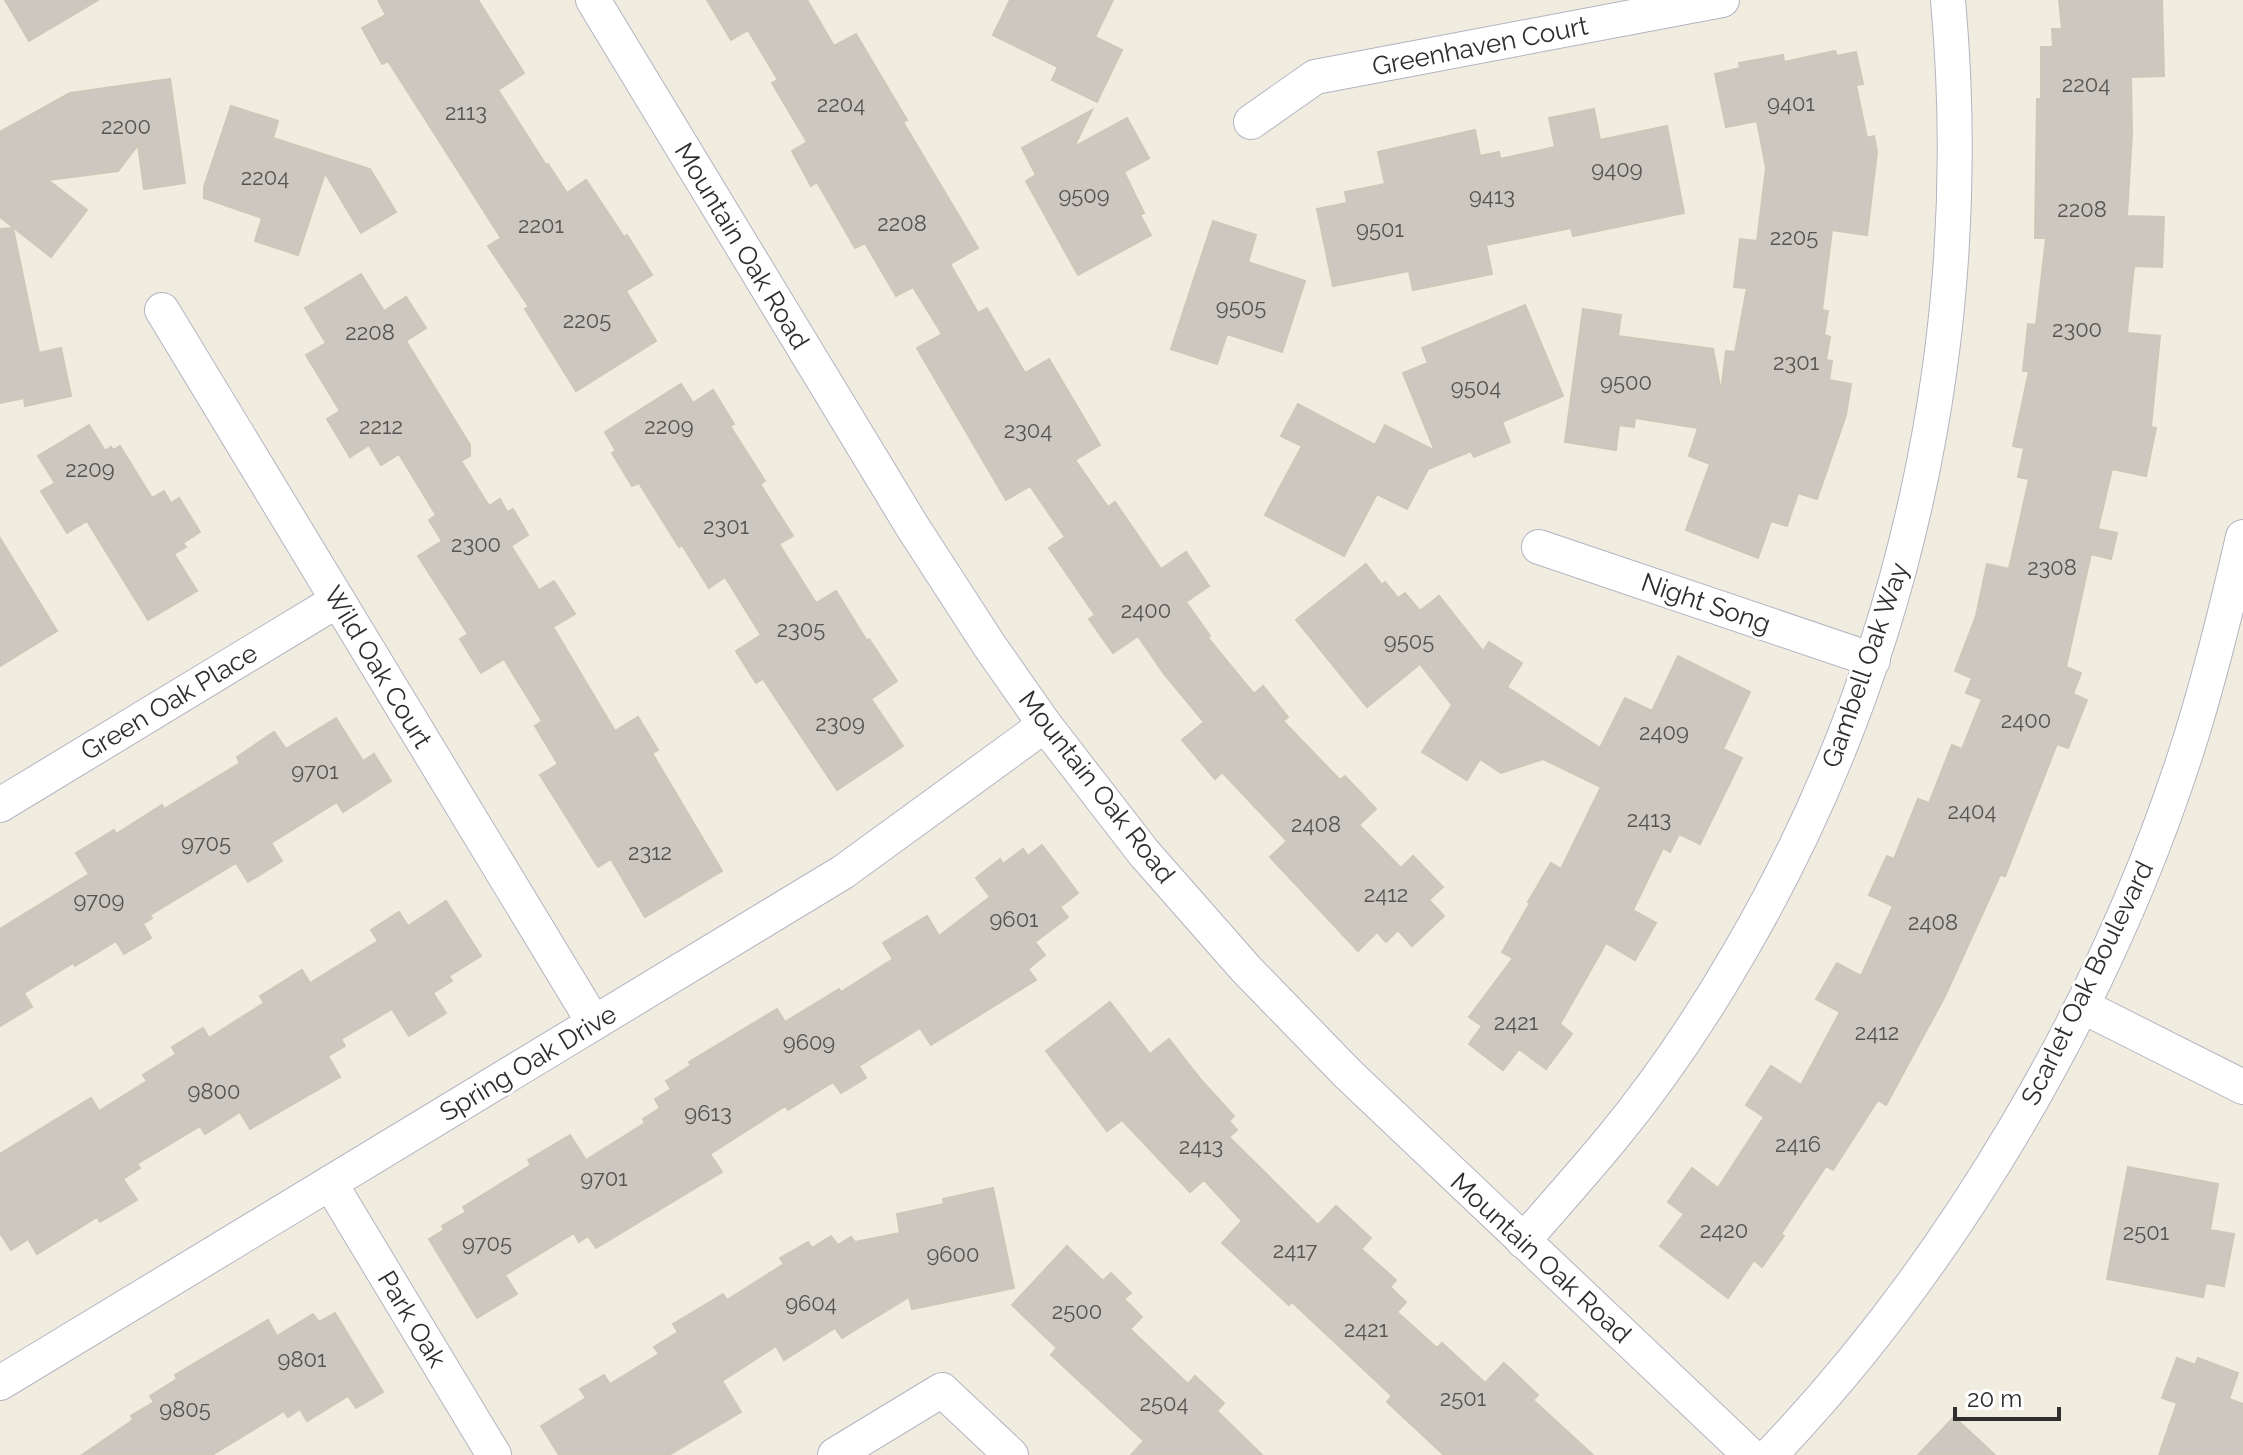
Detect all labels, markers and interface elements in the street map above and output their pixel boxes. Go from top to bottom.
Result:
street label: Greenhaven Court [1370,10,1591,82]
house number: 2204 [2062,71,2110,97]
house number: 9401 [1767,90,1815,116]
house number: 2204 [817,91,865,117]
house number: 2113 [445,99,487,125]
house number: 2200 [101,113,151,139]
street label: Mountain Oak Road [669,137,815,355]
house number: 9409 [1591,156,1643,182]
house number: 2204 [241,164,289,190]
house number: 9509 [1058,182,1110,208]
house number: 9413 [1469,183,1515,209]
house number: 2208 [2057,196,2107,222]
house number: 2208 [877,210,927,236]
house number: 2201 [518,212,564,238]
house number: 9501 [1356,216,1404,242]
house number: 2205 [1770,224,1818,250]
house number: 9505 [1216,294,1266,320]
house number: 2205 [563,307,611,333]
house number: 2300 [2052,316,2102,342]
house number: 2208 [345,319,395,345]
house number: 2301 [1773,349,1819,375]
house number: 9500 [1600,369,1652,395]
house number: 9504 [1451,374,1501,400]
house number: 2212 [359,413,403,439]
house number: 2209 [644,413,694,439]
house number: 2304 [1004,417,1052,443]
house number: 2209 [65,456,115,482]
house number: 2301 [703,513,749,539]
house number: 2300 [451,531,501,557]
house number: 2308 [2027,554,2077,580]
street label: Gambell Oak Way [1816,559,1914,771]
street label: Night Song [1637,567,1775,639]
street label: Wild Oak Court [318,581,438,754]
house number: 2400 [1121,597,1171,623]
house number: 2305 [777,616,825,642]
house number: 9505 [1384,628,1434,654]
street label: Green Oak Place [75,638,263,766]
street label: Mountain Oak Road [1013,685,1181,889]
house number: 2400 [2001,707,2051,733]
house number: 2309 [815,710,865,736]
house number: 2409 [1639,719,1689,745]
house number: 9701 [291,758,339,784]
house number: 2404 [1948,798,1996,824]
house number: 2413 [1627,806,1671,832]
house number: 2408 [1291,811,1341,837]
house number: 9705 [181,830,231,856]
house number: 2312 [628,839,672,865]
street label: Scarlet Oak Boulevard [2015,856,2159,1110]
house number: 2412 [1364,881,1408,907]
house number: 9709 [74,887,124,913]
house number: 9601 [989,906,1039,932]
house number: 2408 [1908,909,1958,935]
street label: Spring Oak Drive [434,999,622,1127]
house number: 2421 [1494,1009,1538,1035]
house number: 2412 [1855,1019,1899,1045]
house number: 9609 [783,1029,835,1055]
house number: 9800 [188,1078,240,1104]
house number: 9613 [684,1100,732,1126]
house number: 2416 [1775,1131,1821,1157]
house number: 2413 [1179,1133,1223,1159]
house number: 9701 [580,1165,628,1191]
street label: Mountain Oak Road [1445,1167,1637,1349]
house number: 2420 [1700,1217,1748,1243]
house number: 2501 [2123,1219,2169,1245]
house number: 9705 [462,1230,512,1256]
house number: 2417 [1273,1237,1318,1263]
house number: 9600 [926,1241,980,1267]
street label: Park Oak [372,1265,453,1373]
house number: 9604 [785,1290,837,1316]
house number: 2500 [1052,1298,1102,1324]
house number: 2421 [1344,1316,1388,1342]
house number: 9801 [278,1346,326,1372]
scale bar [1955,1371,2059,1421]
text: 20 m [1967,1384,2022,1413]
house number: 2501 [1440,1385,1486,1411]
house number: 2504 [1140,1390,1188,1416]
house number: 9805 [159,1396,211,1422]

